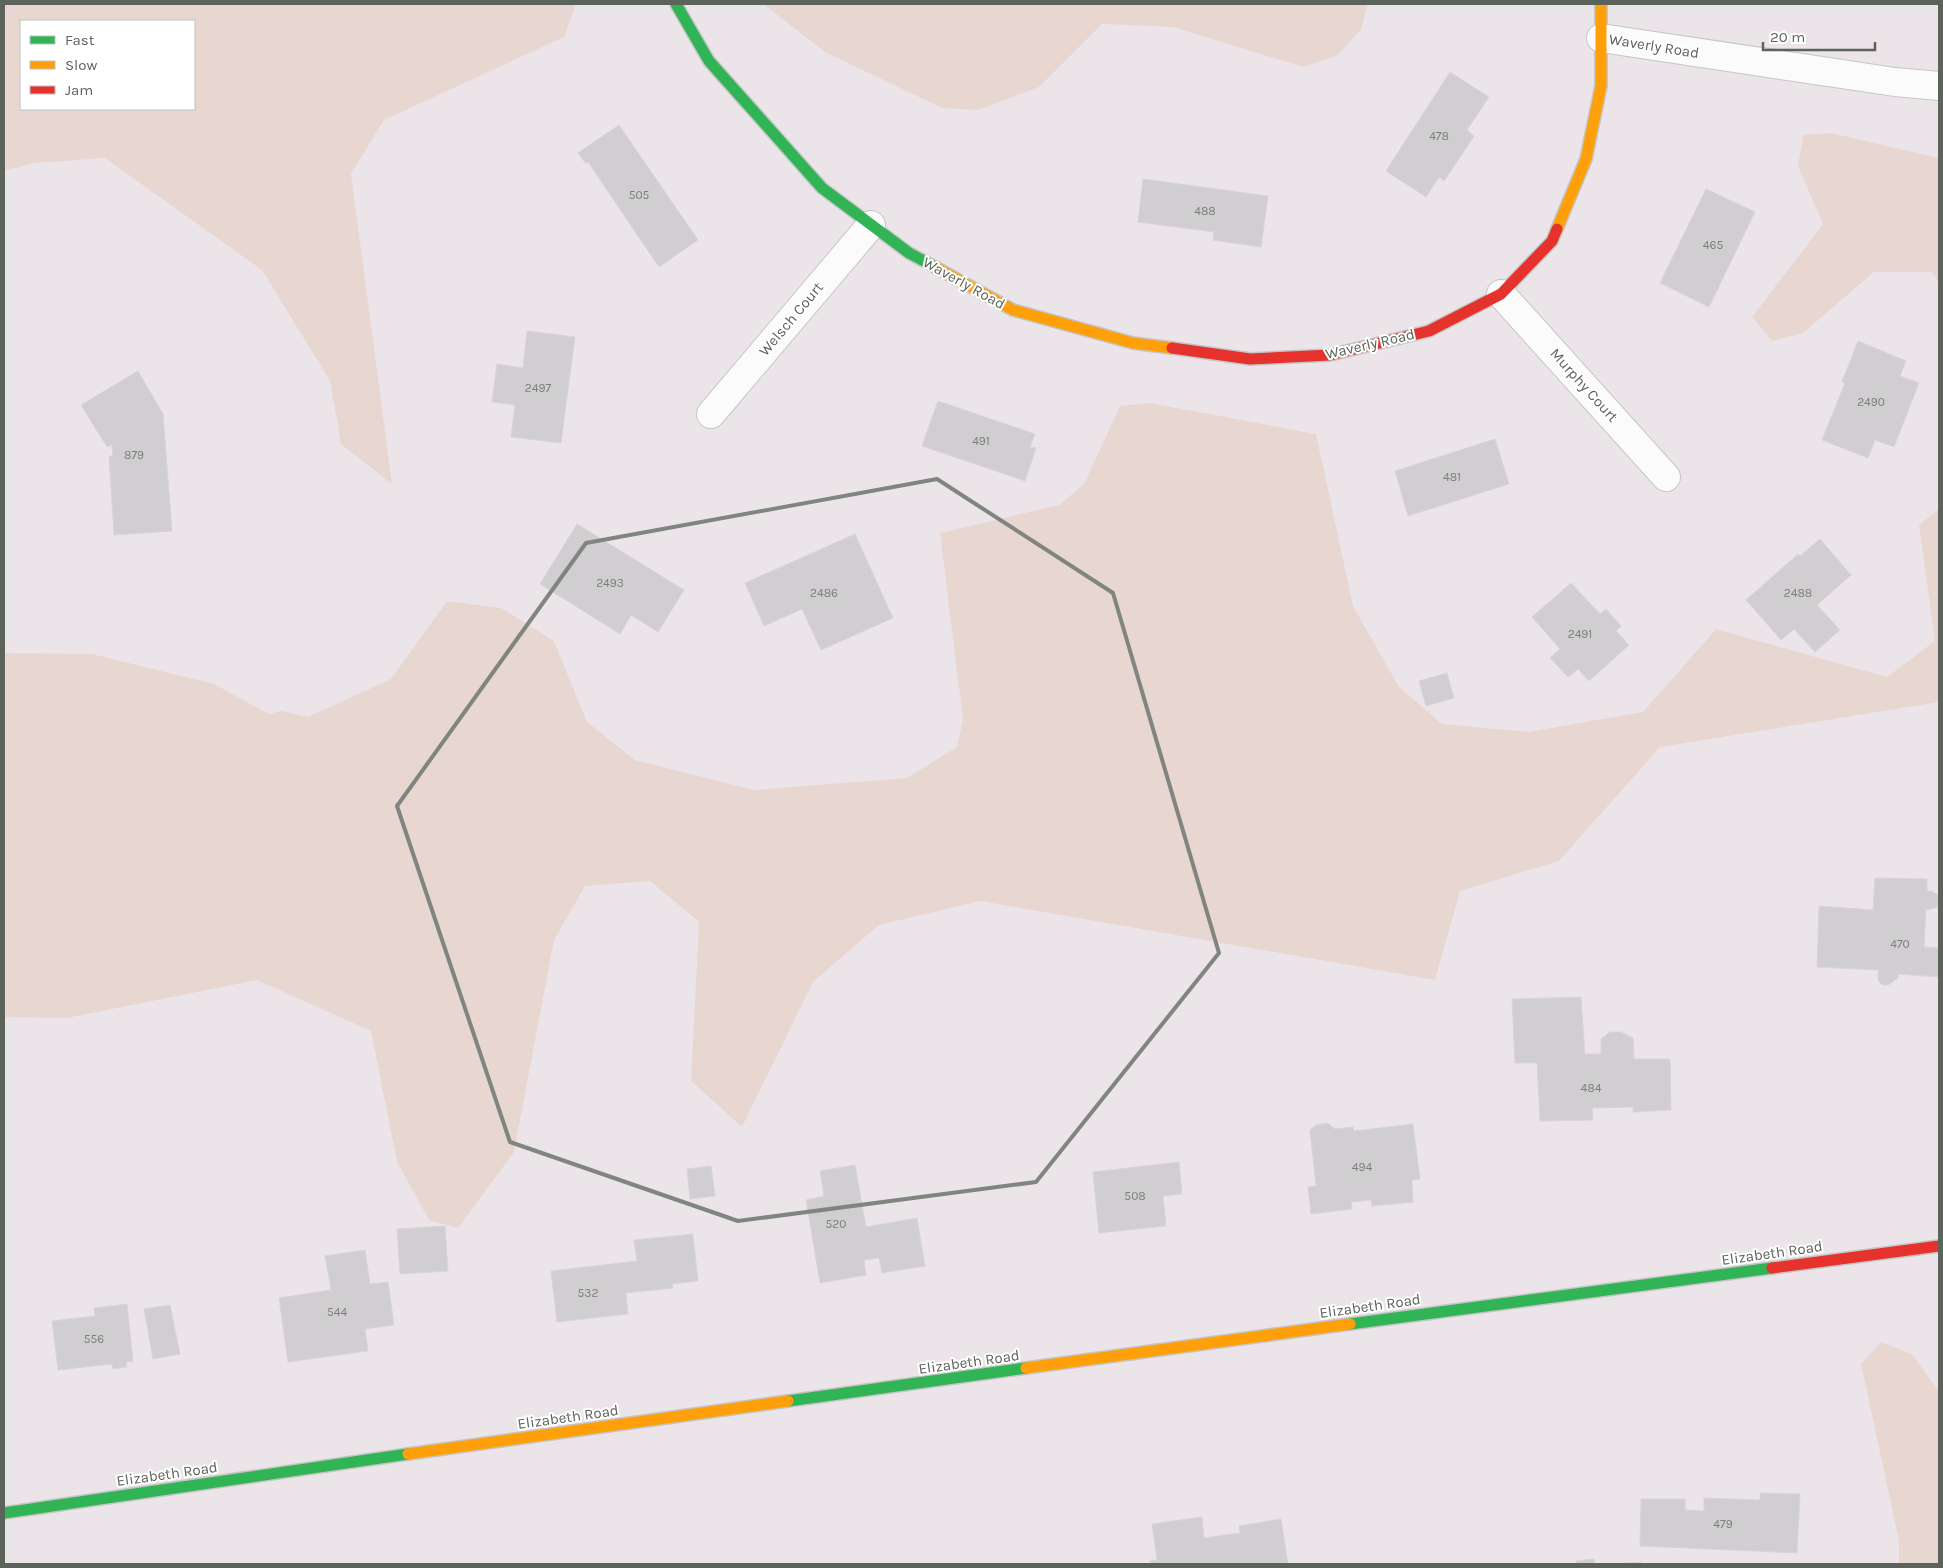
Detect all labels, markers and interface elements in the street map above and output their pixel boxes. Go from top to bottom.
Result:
legend [20,20,195,110]
scale bar [1763,20,1876,52]
text: 20 m [1770,28,1805,46]
street label: Waverly Road [1608,30,1700,62]
text: Fast [65,31,95,49]
text: Slow [65,56,97,74]
text: Jam [65,81,93,99]
house number: 478 [1429,129,1449,143]
house number: 505 [629,188,650,202]
house number: 488 [1194,204,1216,218]
house number: 465 [1703,238,1723,252]
street label: Waverly Road [920,253,1008,313]
street label: Welsch Court [755,278,827,359]
street label: Waverly Road [1324,325,1416,363]
street label: Murphy Court [1546,344,1622,426]
house number: 2497 [525,381,551,395]
house number: 2490 [1857,395,1885,409]
house number: 491 [972,434,990,448]
house number: 879 [124,448,144,462]
house number: 481 [1443,470,1461,484]
house number: 2493 [596,576,624,590]
house number: 2486 [810,586,838,600]
house number: 2488 [1784,586,1812,600]
house number: 2491 [1568,627,1592,641]
house number: 470 [1890,937,1910,951]
house number: 484 [1581,1081,1602,1095]
house number: 494 [1352,1160,1372,1174]
house number: 508 [1124,1189,1146,1203]
house number: 520 [826,1217,846,1231]
street label: Elizabeth Road [1720,1237,1824,1269]
house number: 532 [578,1286,598,1300]
street label: Elizabeth Road [1318,1290,1422,1322]
house number: 544 [327,1305,347,1319]
house number: 556 [84,1332,104,1346]
street label: Elizabeth Road [917,1346,1021,1378]
street label: Elizabeth Road [516,1401,620,1433]
street label: Elizabeth Road [115,1458,219,1490]
house number: 479 [1713,1517,1733,1531]

